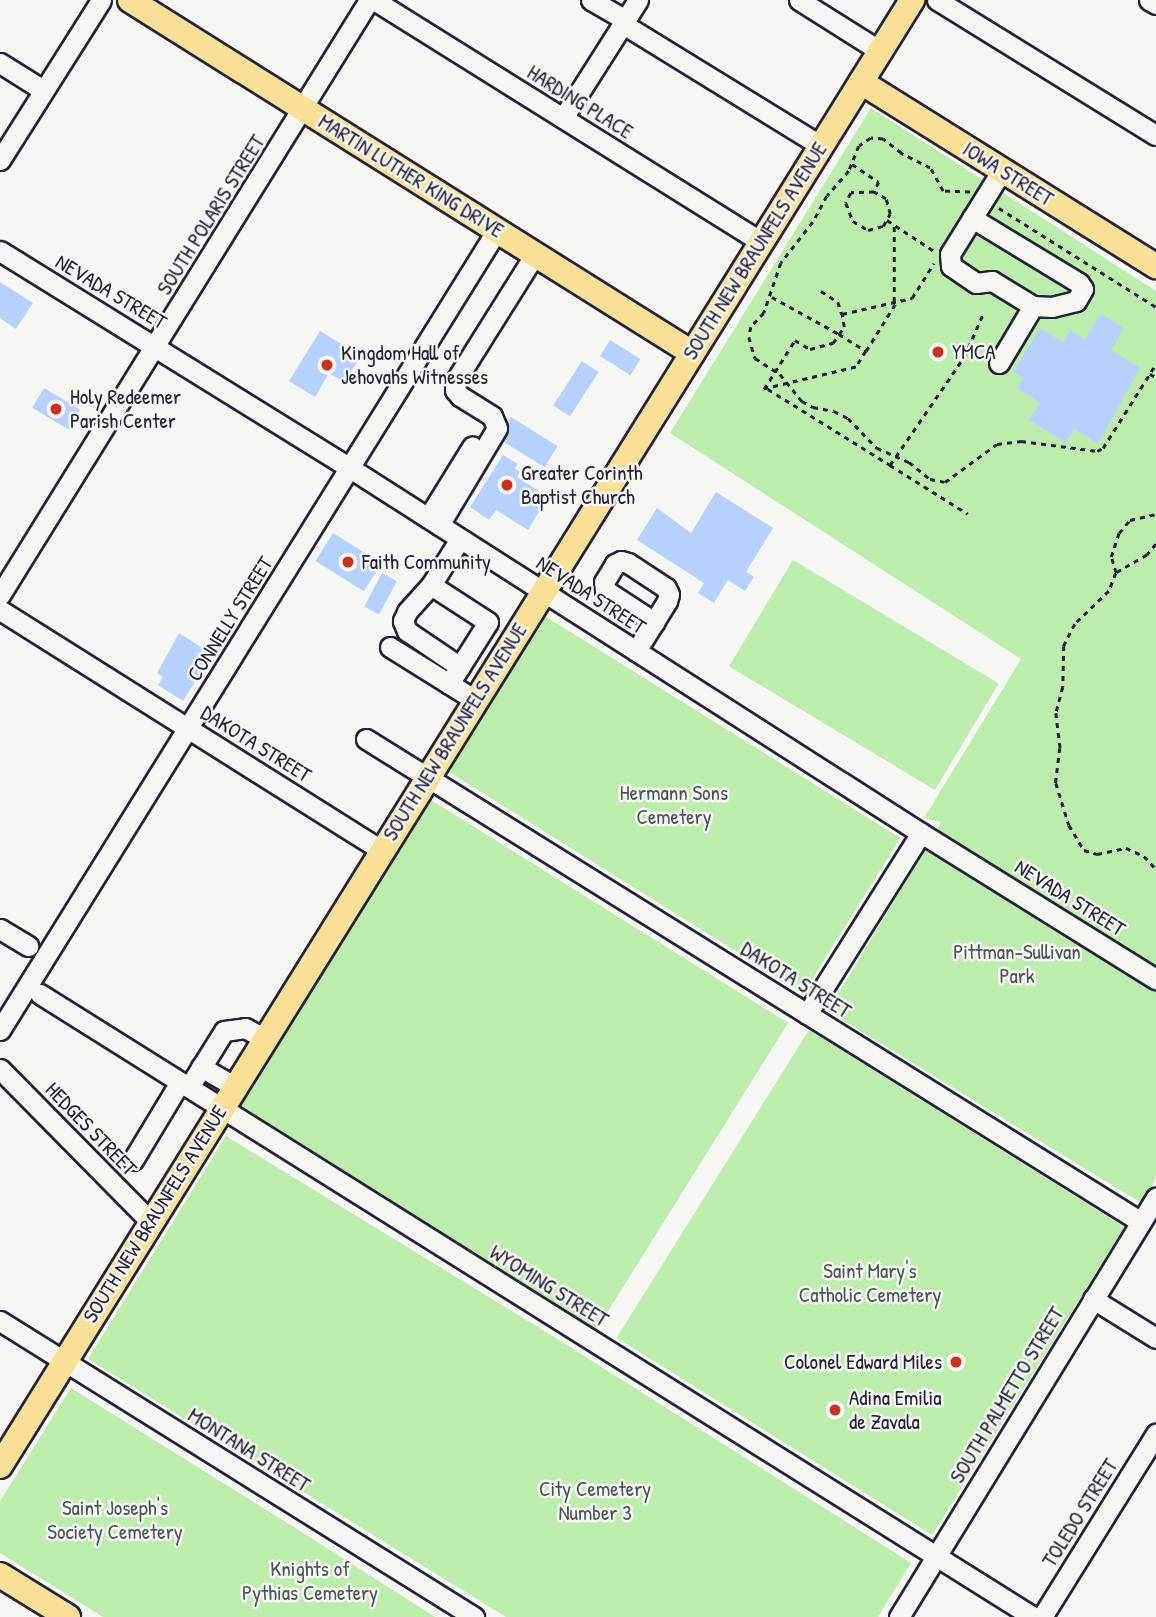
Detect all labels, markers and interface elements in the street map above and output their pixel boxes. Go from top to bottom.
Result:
street label: HARDING PLACE [523,60,637,144]
street label: MARTIN LUTHER KING DRIVE [314,109,508,243]
street label: SOUTH POLARIS STREET [152,131,270,299]
street label: IOWA STREET [958,136,1058,212]
street label: SOUTH NEW BRAUNFELS AVENUE [678,138,832,364]
street label: NEVADA STREET [51,249,171,335]
place label: YMCA [952,339,996,365]
place label: Kingdom Hall of Jehovahs Witnesses [341,340,488,390]
marker: YMCA [930,344,946,360]
marker: Kingdom Hall of Jehovahs Witnesses [319,357,335,373]
place label: Holy Redeemer Parish Center [70,384,181,434]
marker: Holy Redeemer Parish Center [48,401,64,417]
place label: Greater Corinth Baptist Church [521,460,643,510]
marker: Greater Corinth Baptist Church [499,477,515,493]
place label: Faith Community [362,549,491,575]
street label: NEVADA STREET [532,550,650,640]
street label: CONNELLY STREET [182,552,278,686]
marker: Faith Community [340,554,356,570]
street label: SOUTH NEW BRAUNFELS AVENUE [378,619,532,845]
street label: DAKOTA STREET [196,700,316,788]
park label: Hermann Sons Cemetery [620,780,728,830]
street label: NEVADA STREET [1010,854,1130,942]
street label: DAKOTA STREET [736,936,856,1024]
park label: Pittman-Sullivan Park [953,939,1081,989]
street label: HEDGES STREET [40,1077,142,1181]
street label: SOUTH NEW BRAUNFELS AVENUE [78,1101,232,1327]
street label: WYOMING STREET [485,1240,613,1332]
park label: Saint Mary's Catholic Cemetery [799,1258,941,1308]
street label: SOUTH PALMETTO STREET [944,1302,1070,1488]
place label: Colonel Edward Miles [784,1349,942,1375]
marker: Colonel Edward Miles [948,1354,964,1370]
place label: Adina Emilia de Zavala [849,1385,941,1435]
street label: MONTANA STREET [183,1402,315,1498]
marker: Adina Emilia de Zavala [827,1402,843,1418]
street label: TOLEDO STREET [1037,1454,1123,1572]
park label: City Cemetery Number 3 [539,1476,651,1526]
park label: Saint Joseph's Society Cemetery [47,1495,183,1545]
park label: Knights of Pythias Cemetery [242,1556,378,1606]

